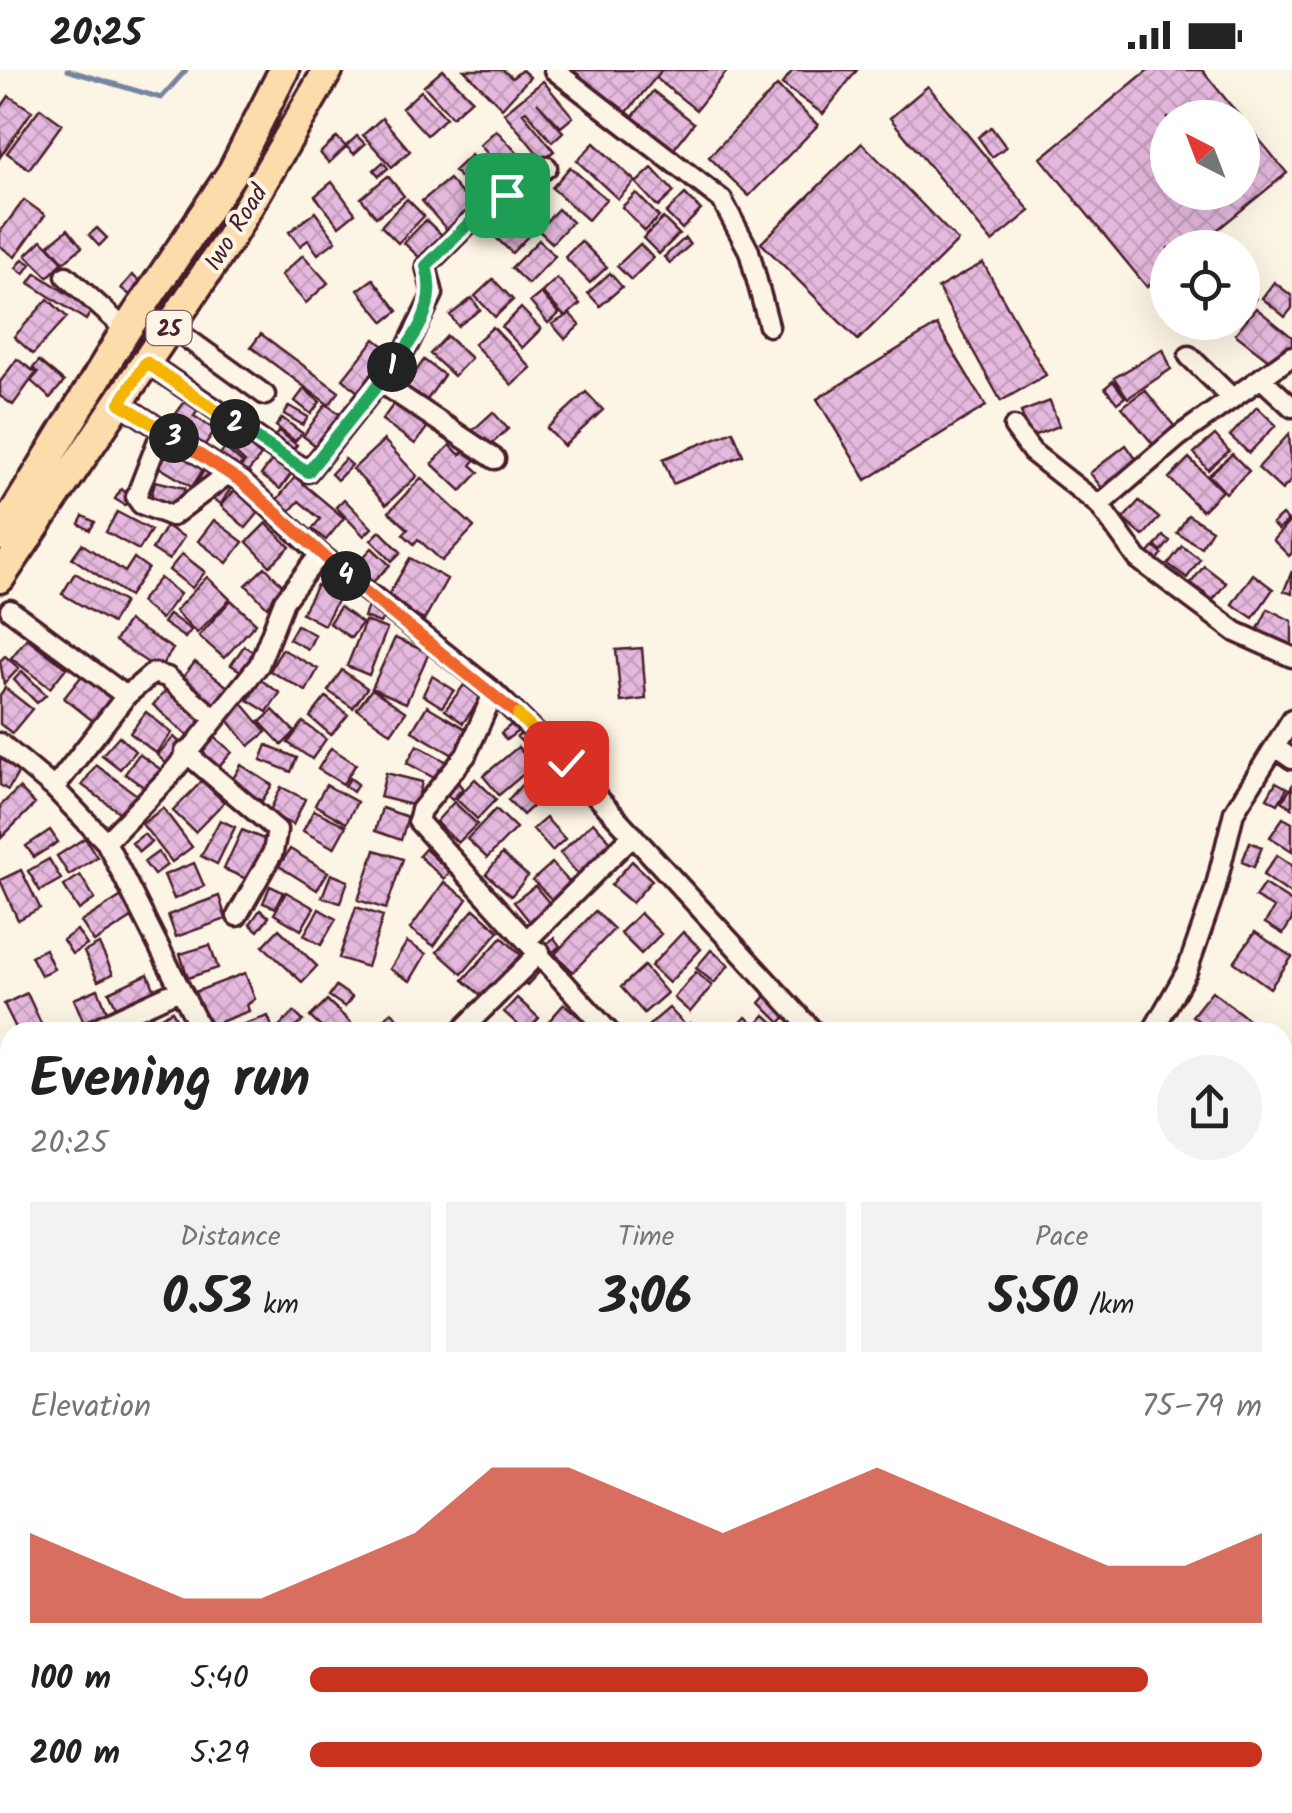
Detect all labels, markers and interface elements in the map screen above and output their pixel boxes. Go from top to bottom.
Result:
text: 20:25 [50,5,142,65]
north arrow [1150,100,1260,210]
map controls [1150,100,1260,340]
pin [465,153,550,238]
icon: arrive [480,168,535,223]
street label: Iwo Road [194,175,280,279]
button: locate [1150,230,1260,340]
road number: 25 [146,311,192,345]
pin: 1 [367,342,417,392]
text: 1 [388,344,396,389]
pin: 2 [210,399,260,449]
text: 2 [227,401,243,446]
pin: 3 [149,413,199,463]
text: 3 [166,415,182,460]
pin: 4 [321,551,371,601]
text: 4 [338,553,354,598]
pin [524,721,609,806]
icon: check [539,736,594,791]
text: Evening run [30,1038,310,1125]
button: share [1157,1055,1262,1160]
text: 20:25 [30,1119,108,1170]
text: Distance [180,1215,281,1260]
text: Time [618,1215,674,1260]
text: Pace [1035,1215,1088,1260]
text: 0.53 [162,1260,252,1340]
text: 3:06 [600,1260,692,1340]
text: 5:50 [989,1260,1078,1340]
text: km [252,1283,299,1328]
text: /km [1078,1283,1134,1328]
text: Elevation [30,1382,151,1433]
text: 75–79 m [1142,1382,1262,1433]
text: 100 m [30,1654,111,1705]
text: 5:40 [190,1654,249,1705]
text: 200 m [30,1729,120,1780]
text: 5:29 [190,1729,249,1780]

